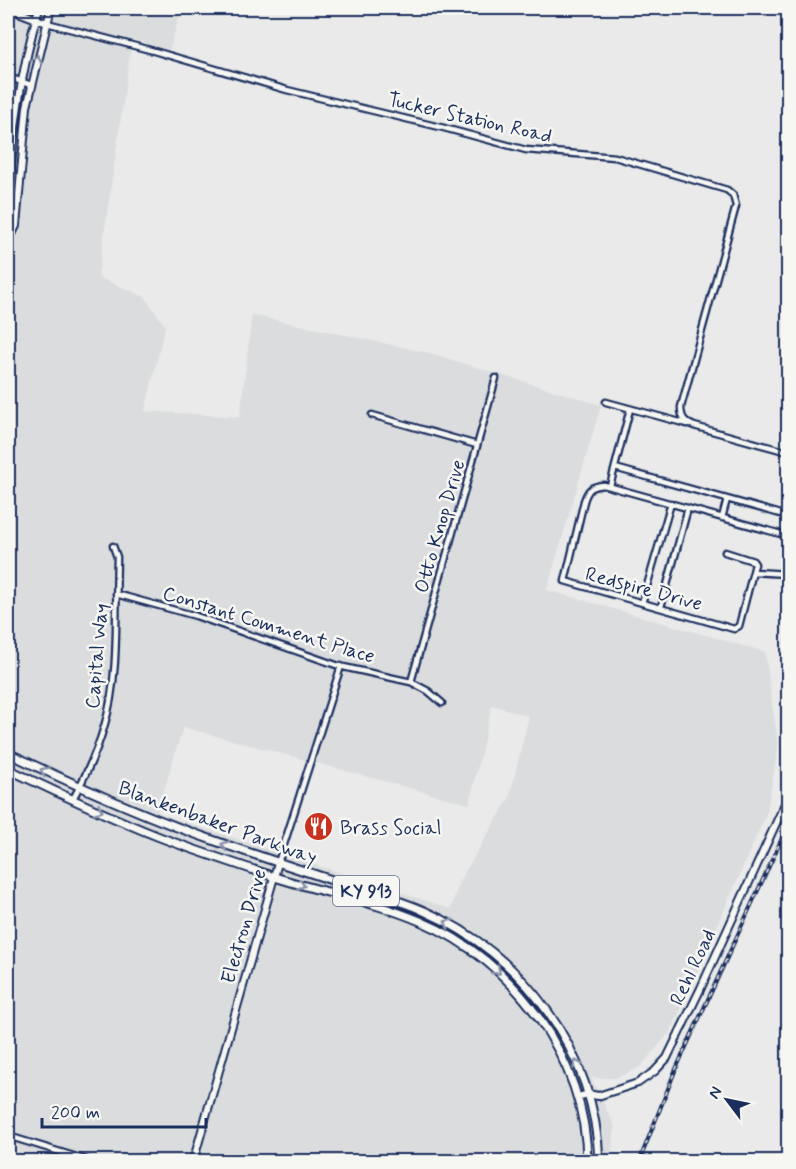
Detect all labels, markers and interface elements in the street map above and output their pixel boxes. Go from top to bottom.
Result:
one-way arrow [30,54,43,64]
street label: Tucker Station Road [385,86,554,150]
street label: Otto Knop Drive [409,457,472,596]
street label: Redspire Drive [582,561,705,618]
street label: Constant Comment Place [159,580,378,671]
street label: Capital Way [79,602,116,710]
one-way arrow [40,766,51,778]
street label: Blankenbaker Parkway [114,775,321,872]
one-way arrow [93,803,104,815]
restaurant icon: Brass Social [303,811,335,843]
place label: Brass Social [340,815,442,842]
one-way arrow [220,839,231,852]
street label: Electron Drive [215,866,274,987]
road number: KY 913 [333,876,399,906]
one-way arrow [296,878,306,890]
one-way arrow [444,919,454,930]
street label: Rehl Road [664,925,723,1010]
one-way arrow [490,964,501,975]
one-way arrow [572,1059,584,1070]
north arrow [697,1070,757,1130]
text: N [704,1083,727,1103]
scale bar [42,1091,206,1129]
text: 200 m [51,1101,100,1125]

